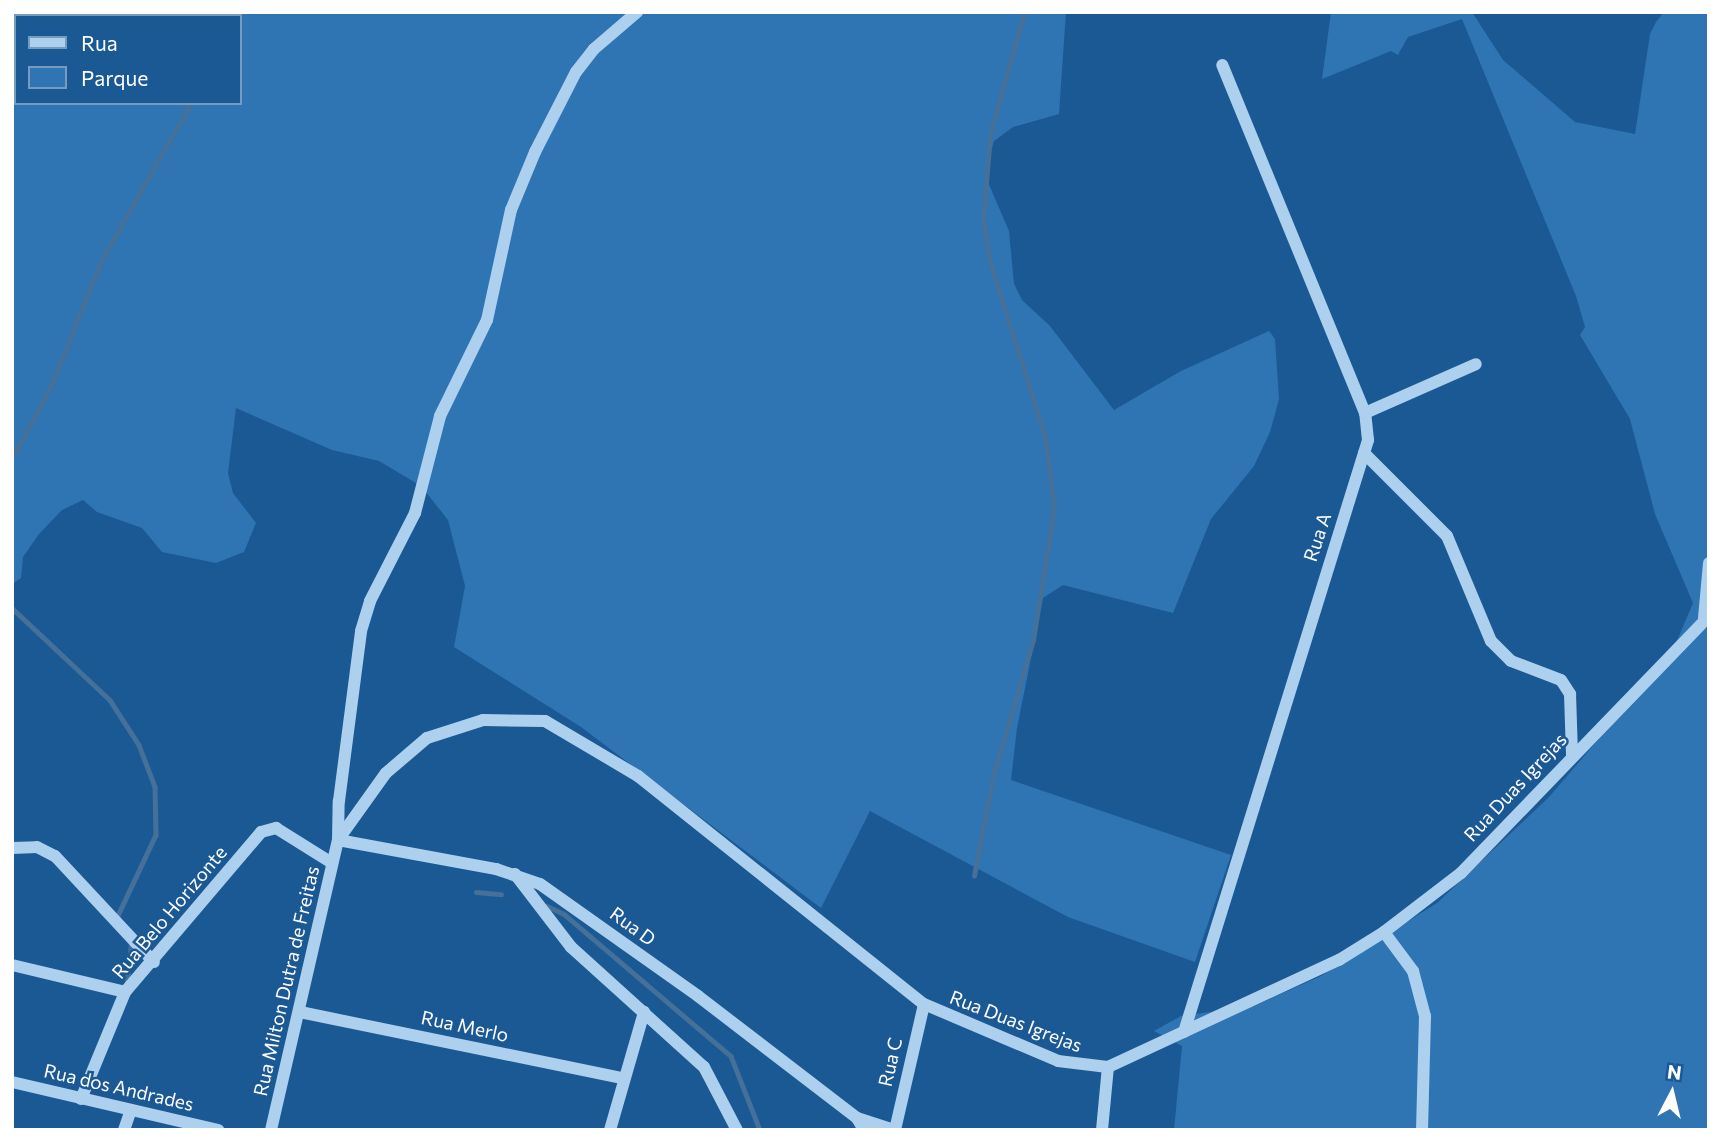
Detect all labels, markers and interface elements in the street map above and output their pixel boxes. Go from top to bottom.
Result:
legend [14,14,242,105]
text: Rua [81,30,118,55]
text: Parque [81,65,148,90]
street label: Rua A [1298,510,1336,564]
street label: Rua Duas Igrejas [1459,728,1571,846]
street label: Rua Belo Horizonte [107,841,231,983]
street label: Rua Milton Dutra de Freitas [248,864,324,1098]
street label: Rua D [606,902,660,950]
street label: Rua Duas Igrejas [947,985,1085,1057]
street label: Rua Merlo [419,1006,511,1046]
street label: Rua C [873,1035,907,1089]
north arrow [1637,1058,1707,1128]
street label: Rua dos Andrades [42,1059,196,1115]
text: N [1666,1059,1683,1084]

